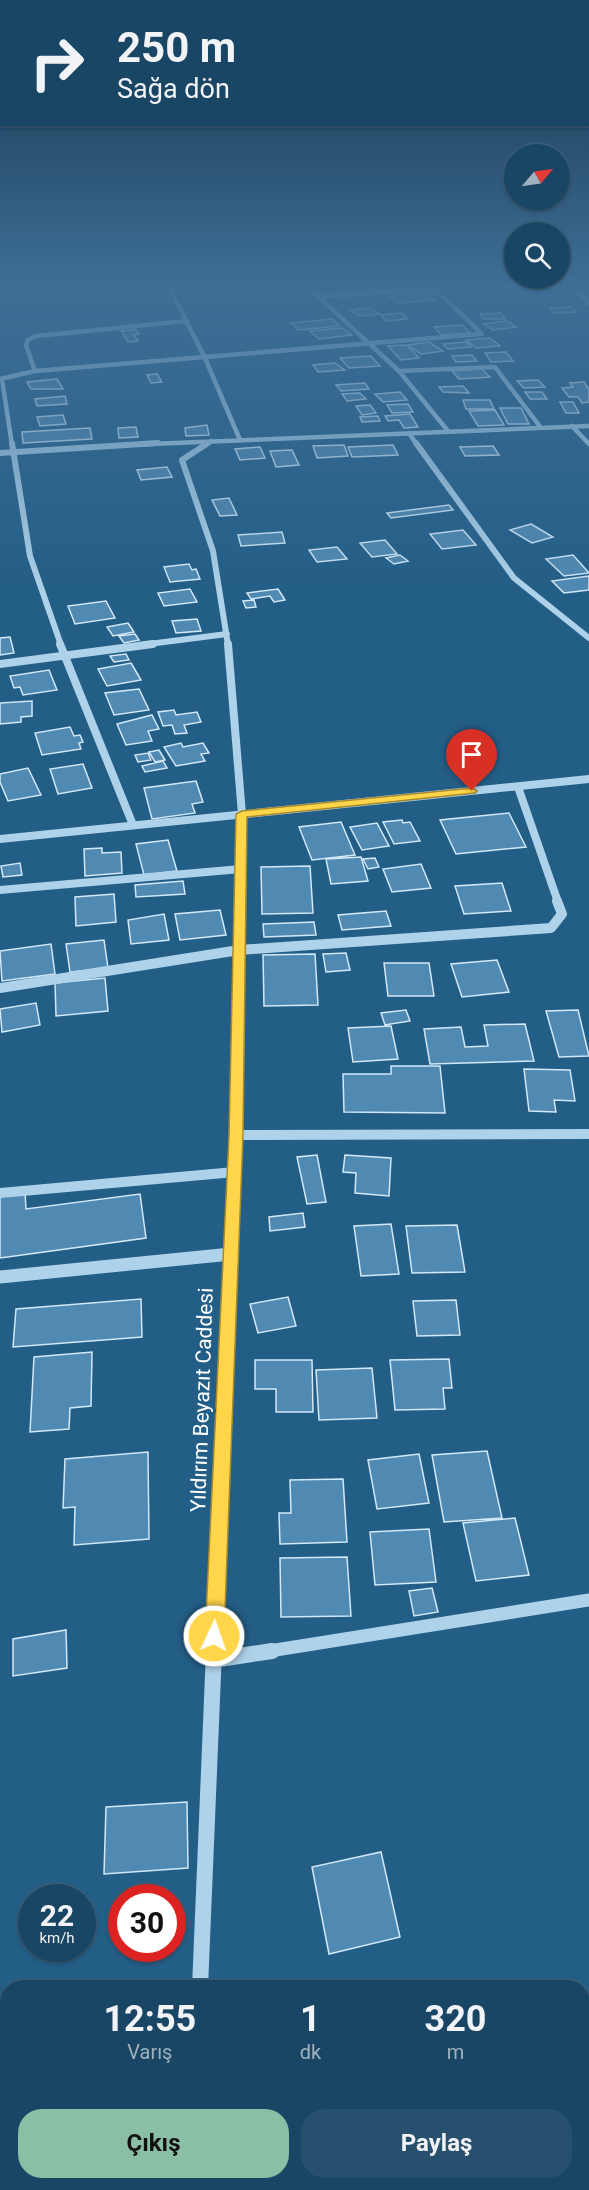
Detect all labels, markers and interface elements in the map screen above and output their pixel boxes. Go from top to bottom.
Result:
text: 250 m [117,23,236,72]
icon: right [18,24,96,102]
text: Sağa dön [117,73,230,105]
north arrow [504,144,570,210]
map controls [504,144,570,288]
button: search [504,222,570,288]
pin [446,729,497,791]
icon: arrive [455,738,488,771]
street label: Yıldırım Beyazıt Caddesi [186,1287,218,1513]
position arrow [182,1604,246,1668]
speed limit sign: 30 [108,1884,186,1962]
text: 22 [40,1898,74,1933]
text: km/h [39,1929,75,1947]
text: 12:55 [103,1998,196,2040]
text: 1 [300,1998,321,2040]
text: 320 [425,1998,487,2040]
text: Varış [127,2040,172,2064]
text: dk [300,2040,321,2064]
text: m [447,2040,464,2064]
button: Çıkış [18,2109,289,2178]
button: Paylaş [301,2109,572,2178]

